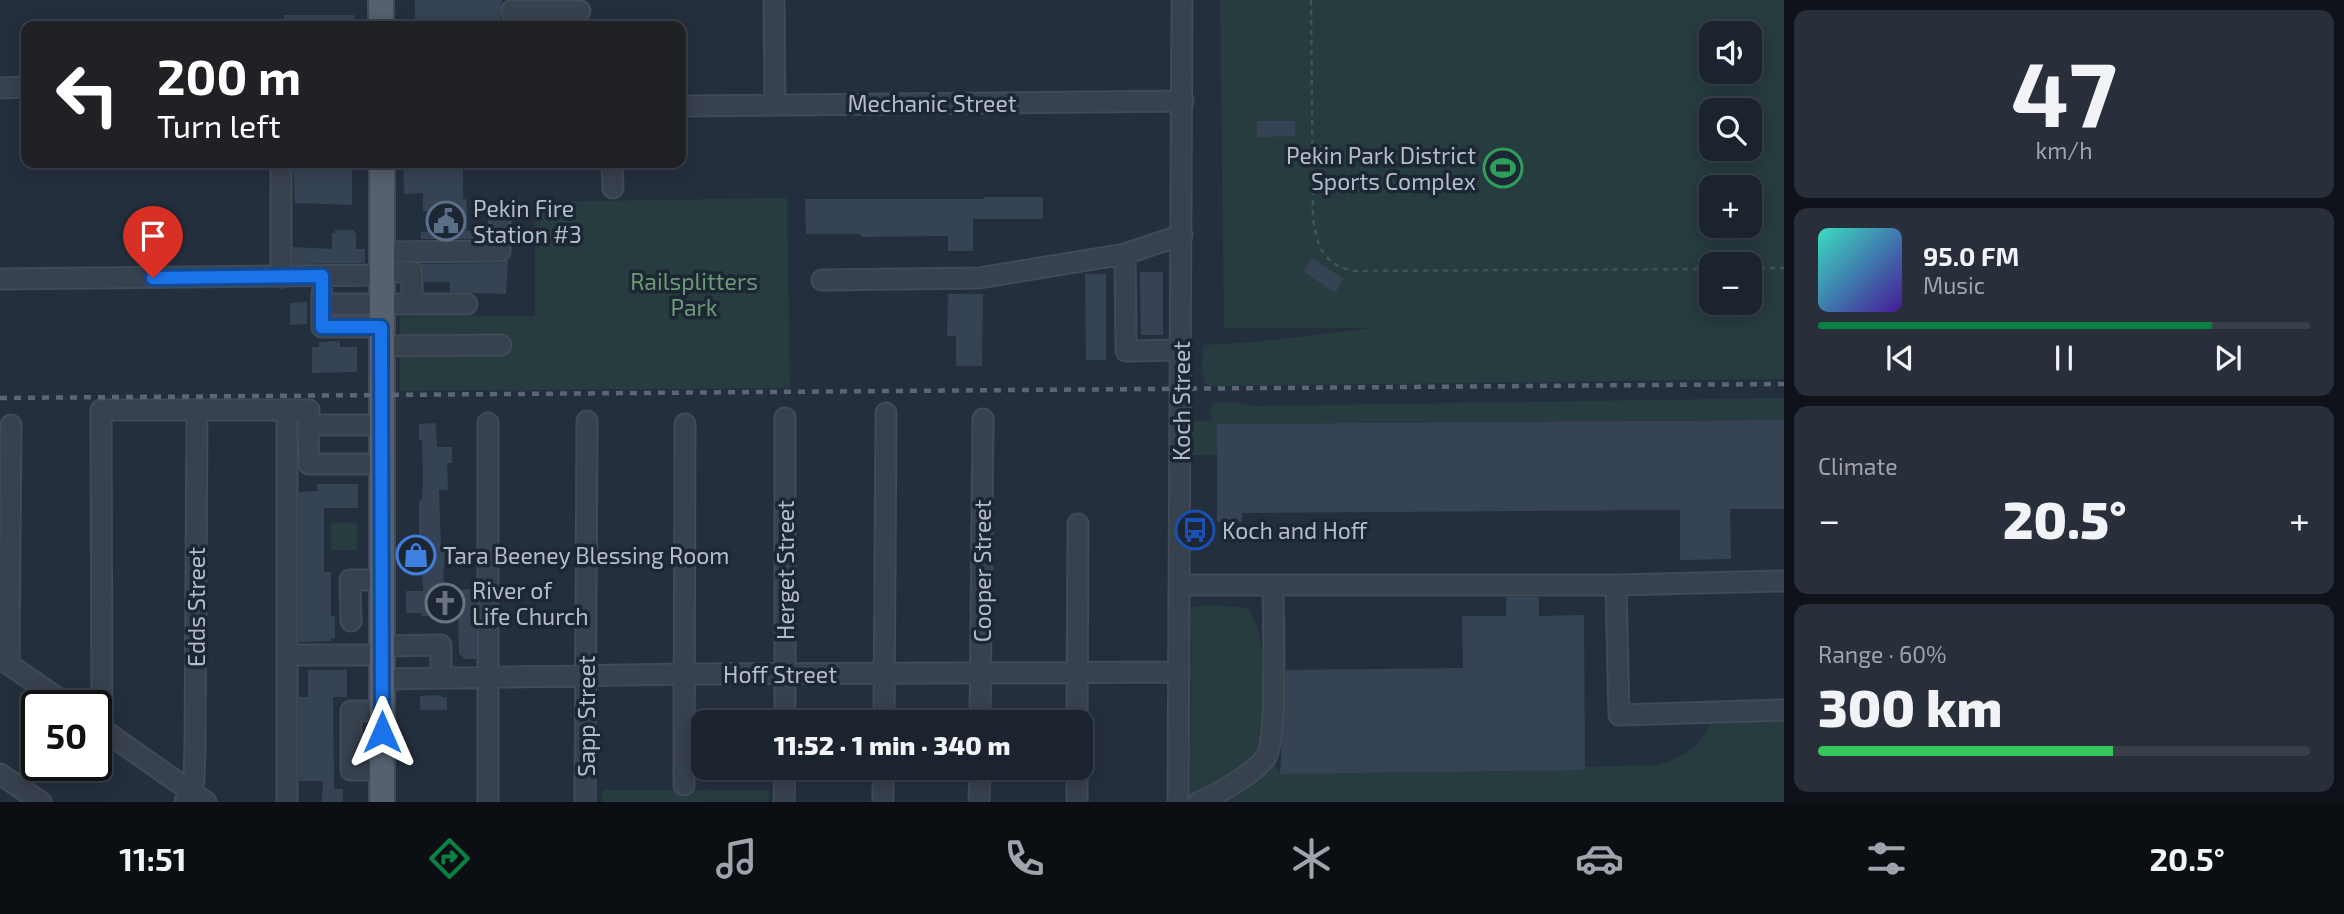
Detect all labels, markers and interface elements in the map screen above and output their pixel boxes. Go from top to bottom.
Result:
map controls [1699,21,1762,315]
button: sound [1699,21,1762,84]
text: 47 [2011,36,2117,145]
text: 200 m [157,46,301,105]
icon: left [42,49,133,140]
street label: Mechanic Street [847,89,1017,117]
button: search [1699,98,1762,161]
text: Turn left [157,106,281,144]
text: km/h [2035,136,2093,164]
place label: Pekin Park District Sports Complex [1286,141,1476,195]
sports icon: Pekin Park District Sports Complex [1482,147,1524,189]
button: + [1699,175,1762,238]
place label: Pekin Fire Station #3 [473,194,582,248]
public building icon: Pekin Fire Station #3 [425,200,467,242]
pin [123,206,183,278]
icon: arrive [134,217,172,255]
text: 95.0 FM [1923,240,2019,271]
button: − [1699,252,1762,315]
park label: Railsplitters Park [630,267,758,321]
text: Music [1923,271,1985,299]
icon: previous [1881,339,1919,377]
icon: pause [2045,339,2083,377]
icon: next [2209,339,2247,377]
street label: Koch Street [1167,341,1195,461]
text: Climate [1818,452,1898,480]
text: 20.5° [2003,487,2127,549]
text: − [1818,496,1840,542]
text: + [2289,496,2310,542]
street label: Cooper Street [968,499,996,642]
street label: Herget Street [771,500,799,640]
bus stop icon: Koch and Hoff [1174,509,1216,551]
place label: Koch and Hoff [1222,516,1368,544]
shop icon: Tara Beeney Blessing Room [395,534,437,576]
place label: Tara Beeney Blessing Room [443,541,729,569]
street label: Edds Street [182,547,210,667]
place label: River of Life Church [472,576,589,630]
church icon: River of Life Church [424,582,466,624]
text: Range · 60% [1818,640,1947,668]
street label: Sapp Street [572,655,600,777]
street label: Hoff Street [723,660,837,688]
text: 300 km [1818,675,2002,737]
speed limit sign: 50 [21,690,112,781]
position arrow [345,695,419,769]
text: 11:52 · 1 min · 340 m [774,729,1010,760]
icon: directions [425,834,474,883]
icon: music [712,834,761,883]
icon: phone [1000,834,1049,883]
icon: climate [1287,834,1336,883]
icon: car [1575,834,1624,883]
icon: filters [1862,834,1911,883]
text: 11:51 [119,839,187,877]
text: 20.5° [2149,839,2225,877]

